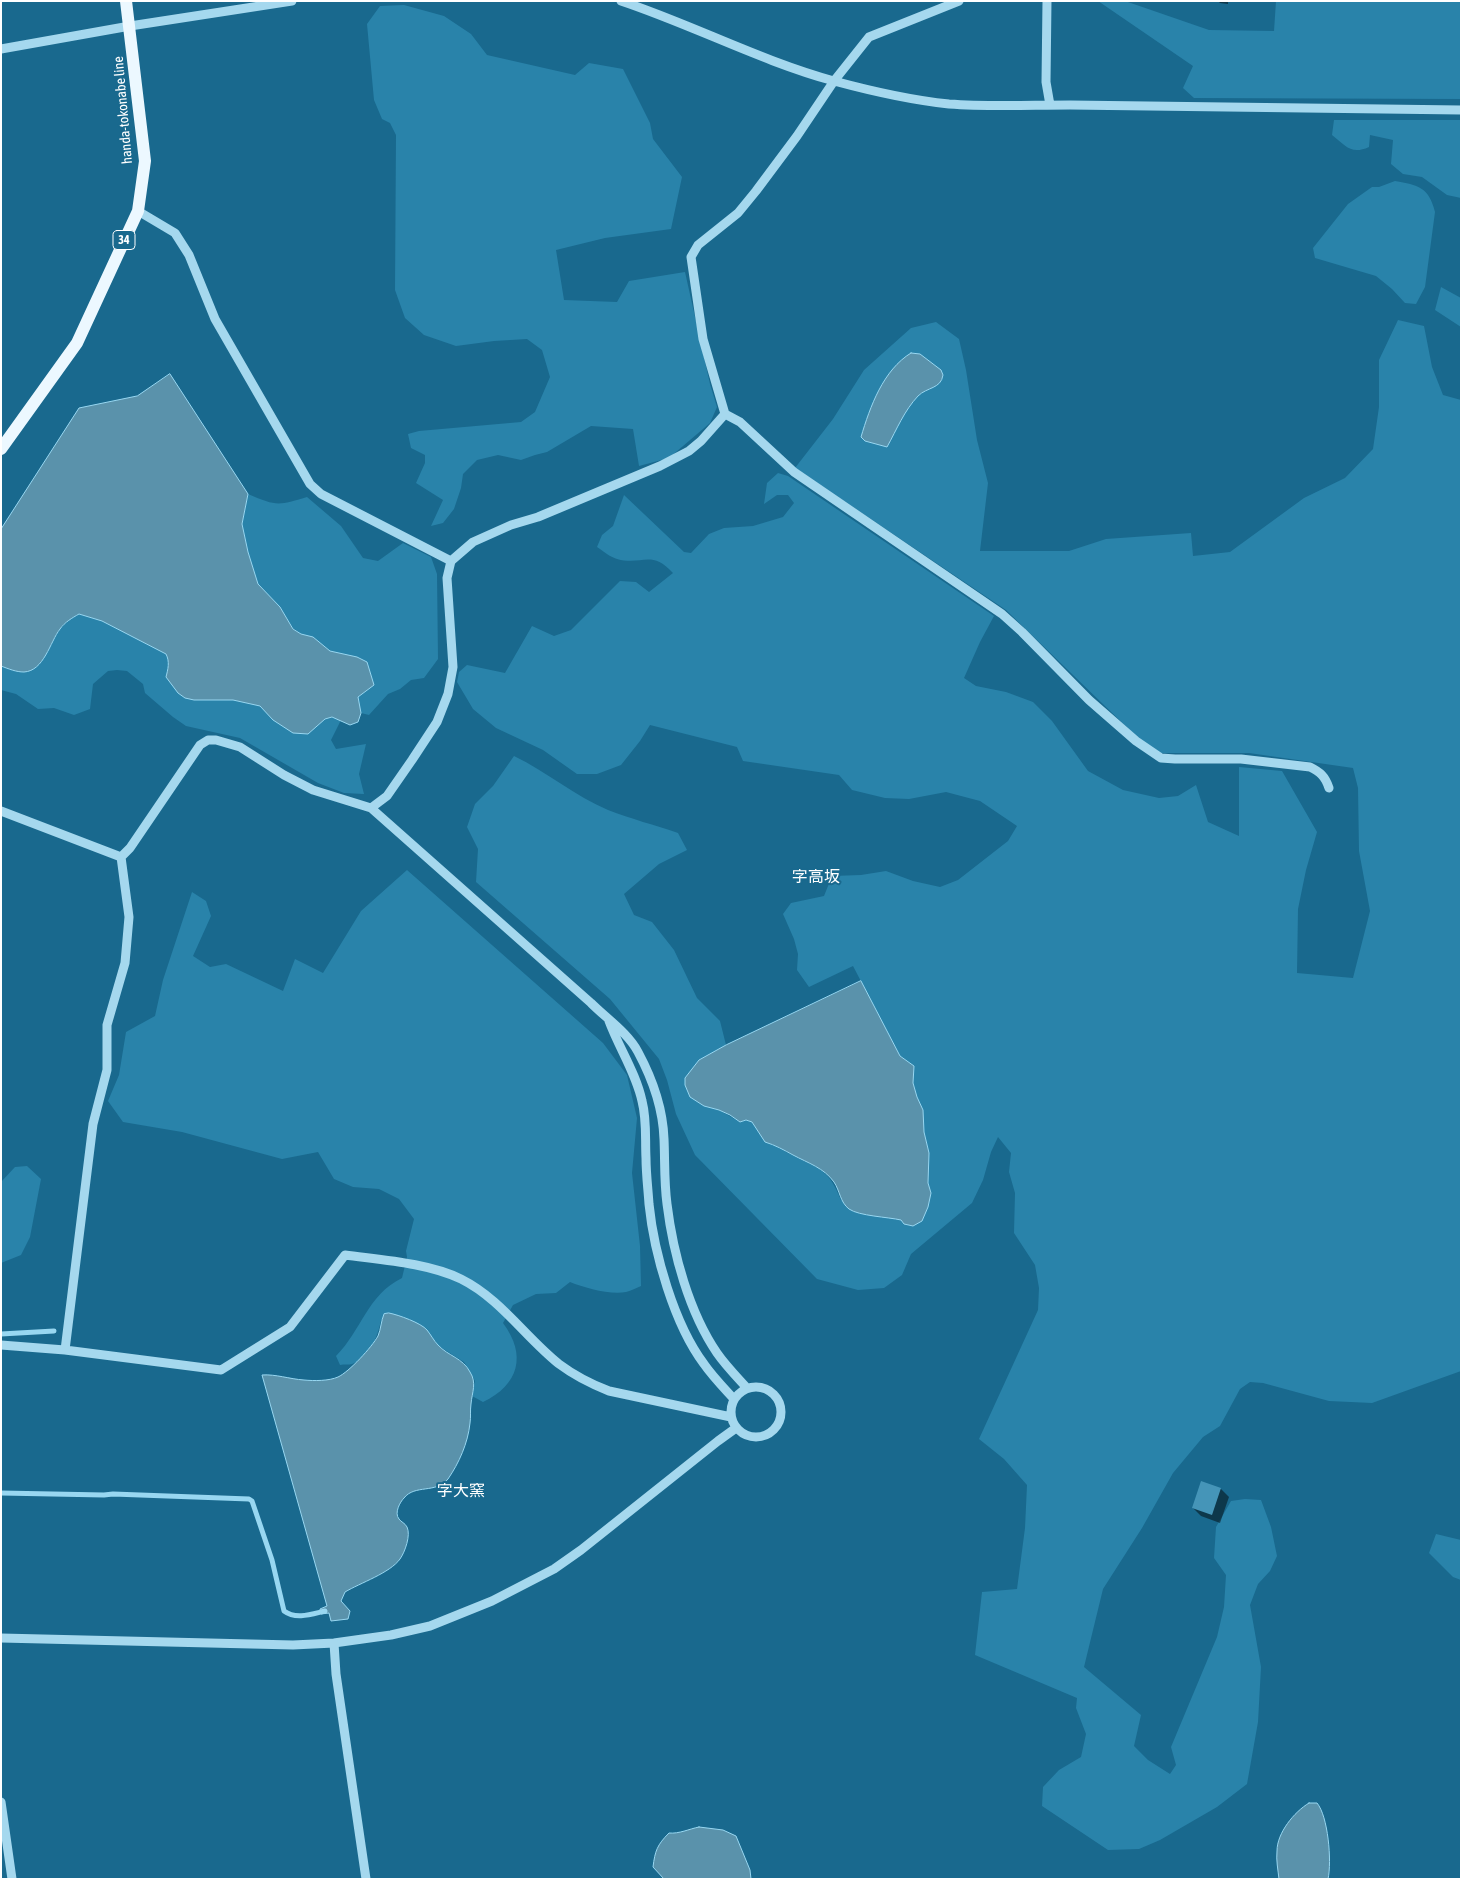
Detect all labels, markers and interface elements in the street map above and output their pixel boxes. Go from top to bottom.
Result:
street label: handa-tokonabe line [110,55,136,165]
road number: 34 [113,230,135,250]
district label: 字高坂 [792,867,840,887]
district label: 字大窯 [437,1481,485,1501]

